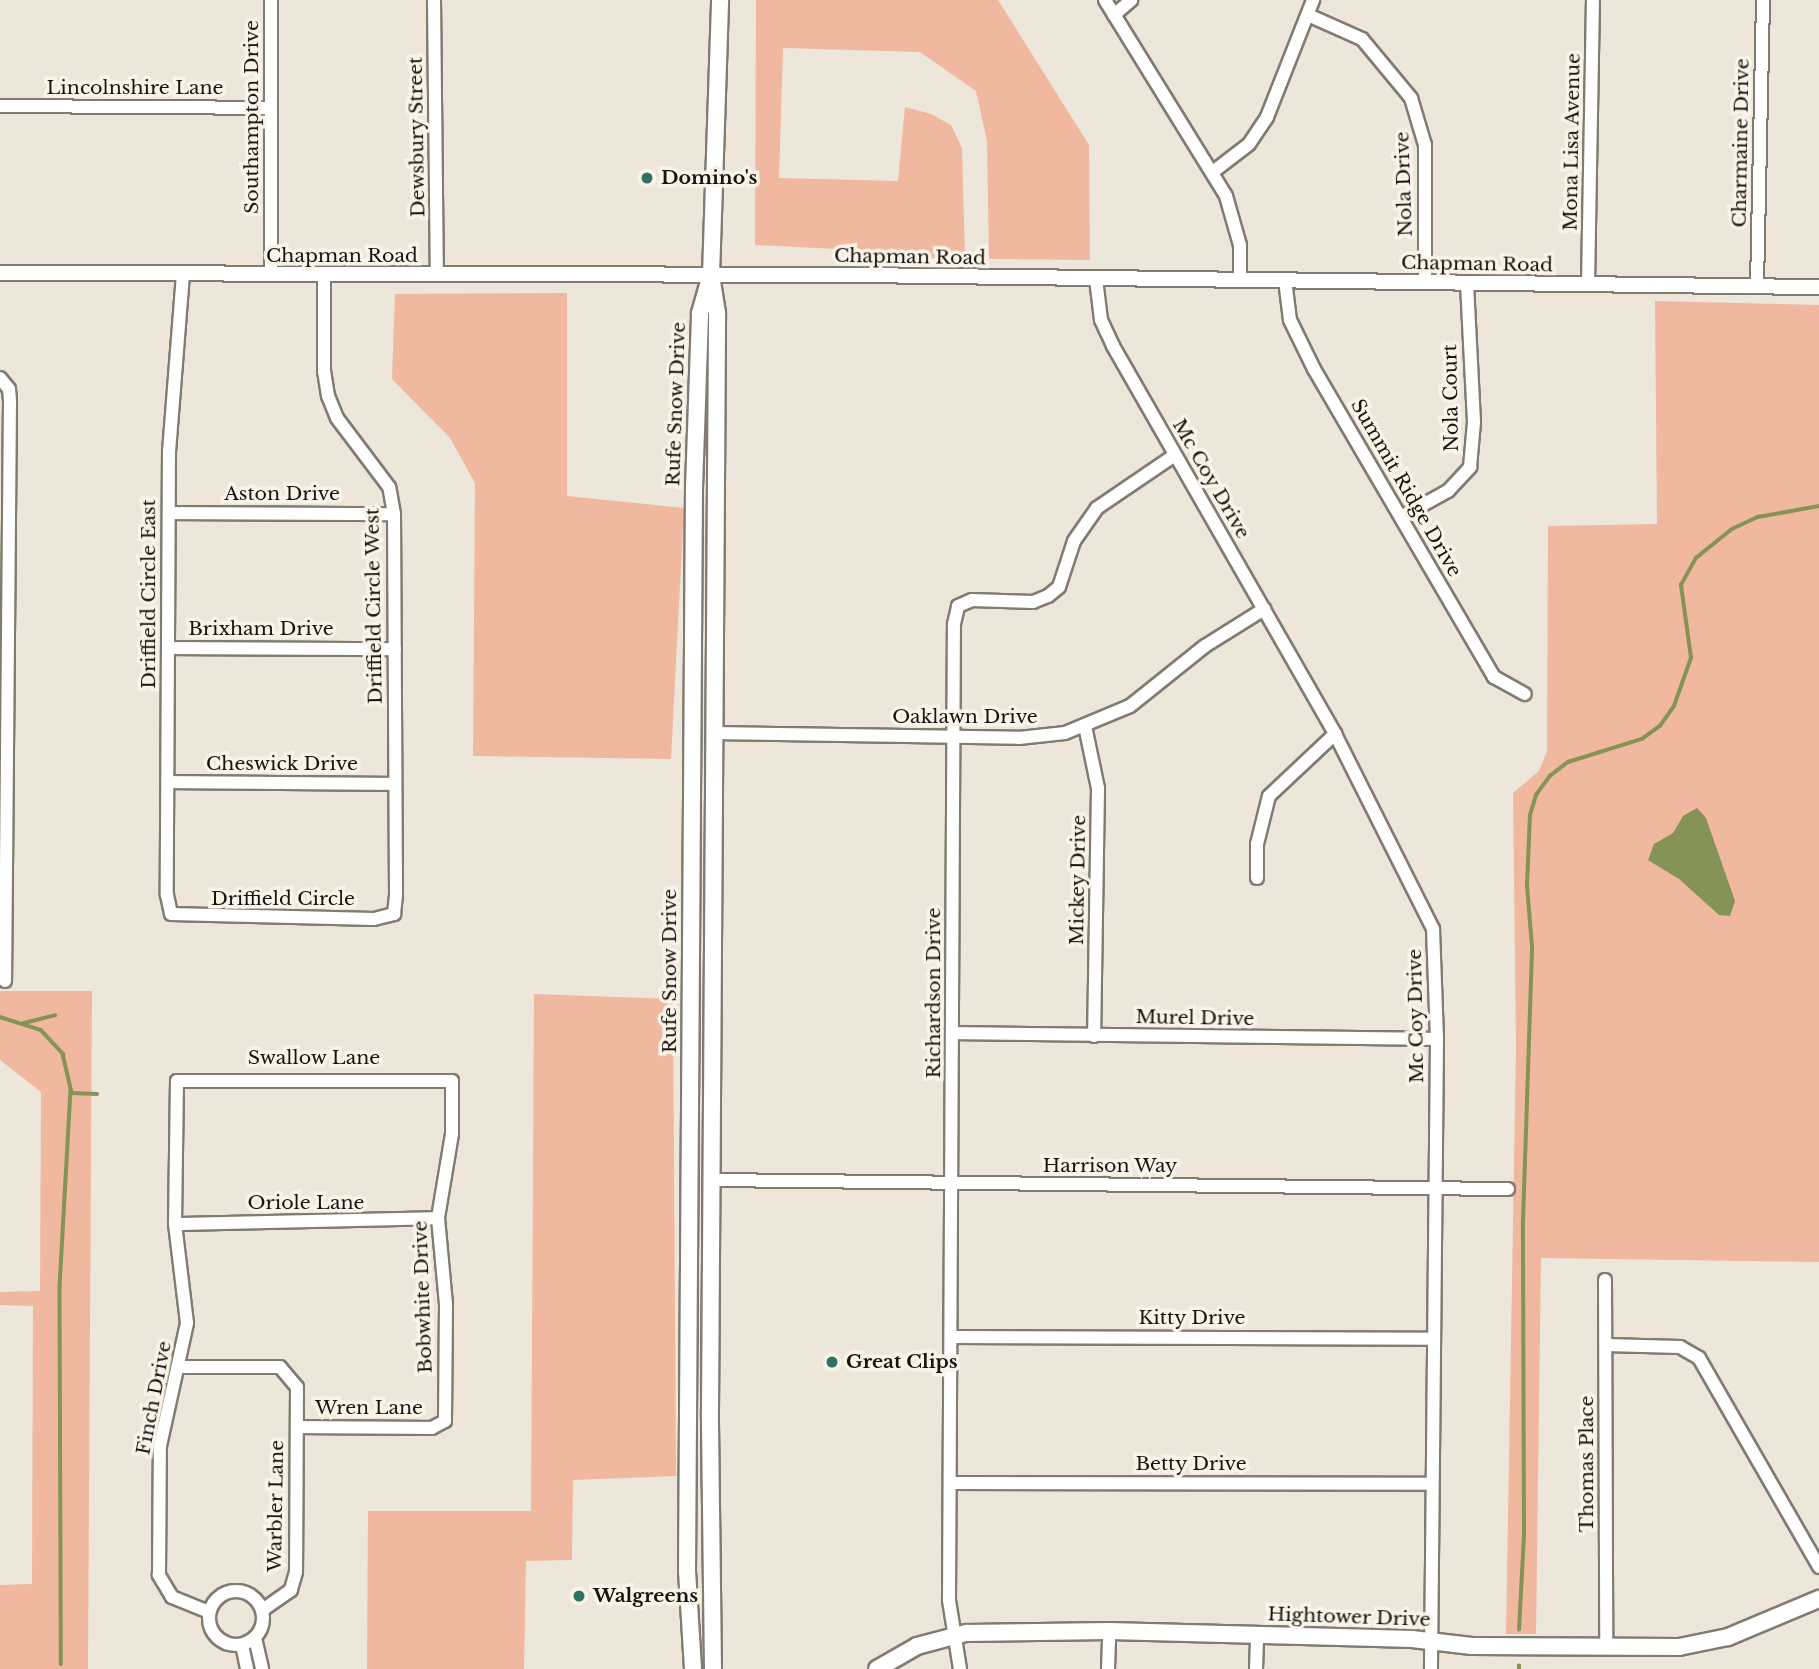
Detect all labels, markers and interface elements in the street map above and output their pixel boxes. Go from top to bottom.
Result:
street label: Southampton Drive [241,20,263,214]
street label: Mona Lisa Avenue [1559,52,1585,232]
street label: Dewsbury Street [404,56,430,218]
street label: Charmaine Drive [1728,58,1754,228]
street label: Lincolnshire Lane [47,77,223,99]
street label: Nola Drive [1391,131,1417,237]
place label: Domino's [661,167,757,189]
marker: Domino's [639,170,655,186]
street label: Chapman Road [834,244,986,270]
street label: Chapman Road [266,245,418,267]
street label: Chapman Road [1401,251,1553,277]
street label: Rufe Snow Drive [662,321,690,487]
street label: Nola Court [1439,344,1463,452]
street label: Summit Ridge Drive [1346,395,1466,581]
street label: Mc Coy Drive [1167,415,1255,543]
street label: Aston Drive [224,483,340,505]
street label: Driffield Circle East [138,499,160,689]
street label: Driffield Circle West [361,507,387,705]
street label: Brixham Drive [188,618,334,640]
street label: Oaklawn Drive [892,706,1038,728]
street label: Cheswick Drive [206,753,358,775]
street label: Mickey Drive [1065,814,1091,946]
street label: Driffield Circle [211,888,355,910]
street label: Rufe Snow Drive [659,889,681,1053]
street label: Richardson Drive [923,908,945,1078]
street label: Mc Coy Drive [1403,948,1429,1084]
street label: Murel Drive [1135,1006,1255,1030]
street label: Swallow Lane [248,1047,380,1069]
street label: Harrison Way [1042,1155,1178,1177]
street label: Oriole Lane [248,1192,364,1214]
street label: Bobwhite Drive [409,1220,437,1374]
street label: Kitty Drive [1138,1307,1246,1329]
street label: Finch Drive [132,1339,176,1457]
place label: Great Clips [846,1351,958,1373]
marker: Great Clips [824,1354,840,1370]
street label: Thomas Place [1576,1396,1598,1532]
street label: Wren Lane [315,1397,423,1419]
street label: Warbler Lane [263,1440,289,1572]
street label: Betty Drive [1135,1453,1247,1475]
place label: Walgreens [593,1585,698,1607]
marker: Walgreens [571,1588,587,1604]
street label: Hightower Drive [1267,1603,1431,1631]

